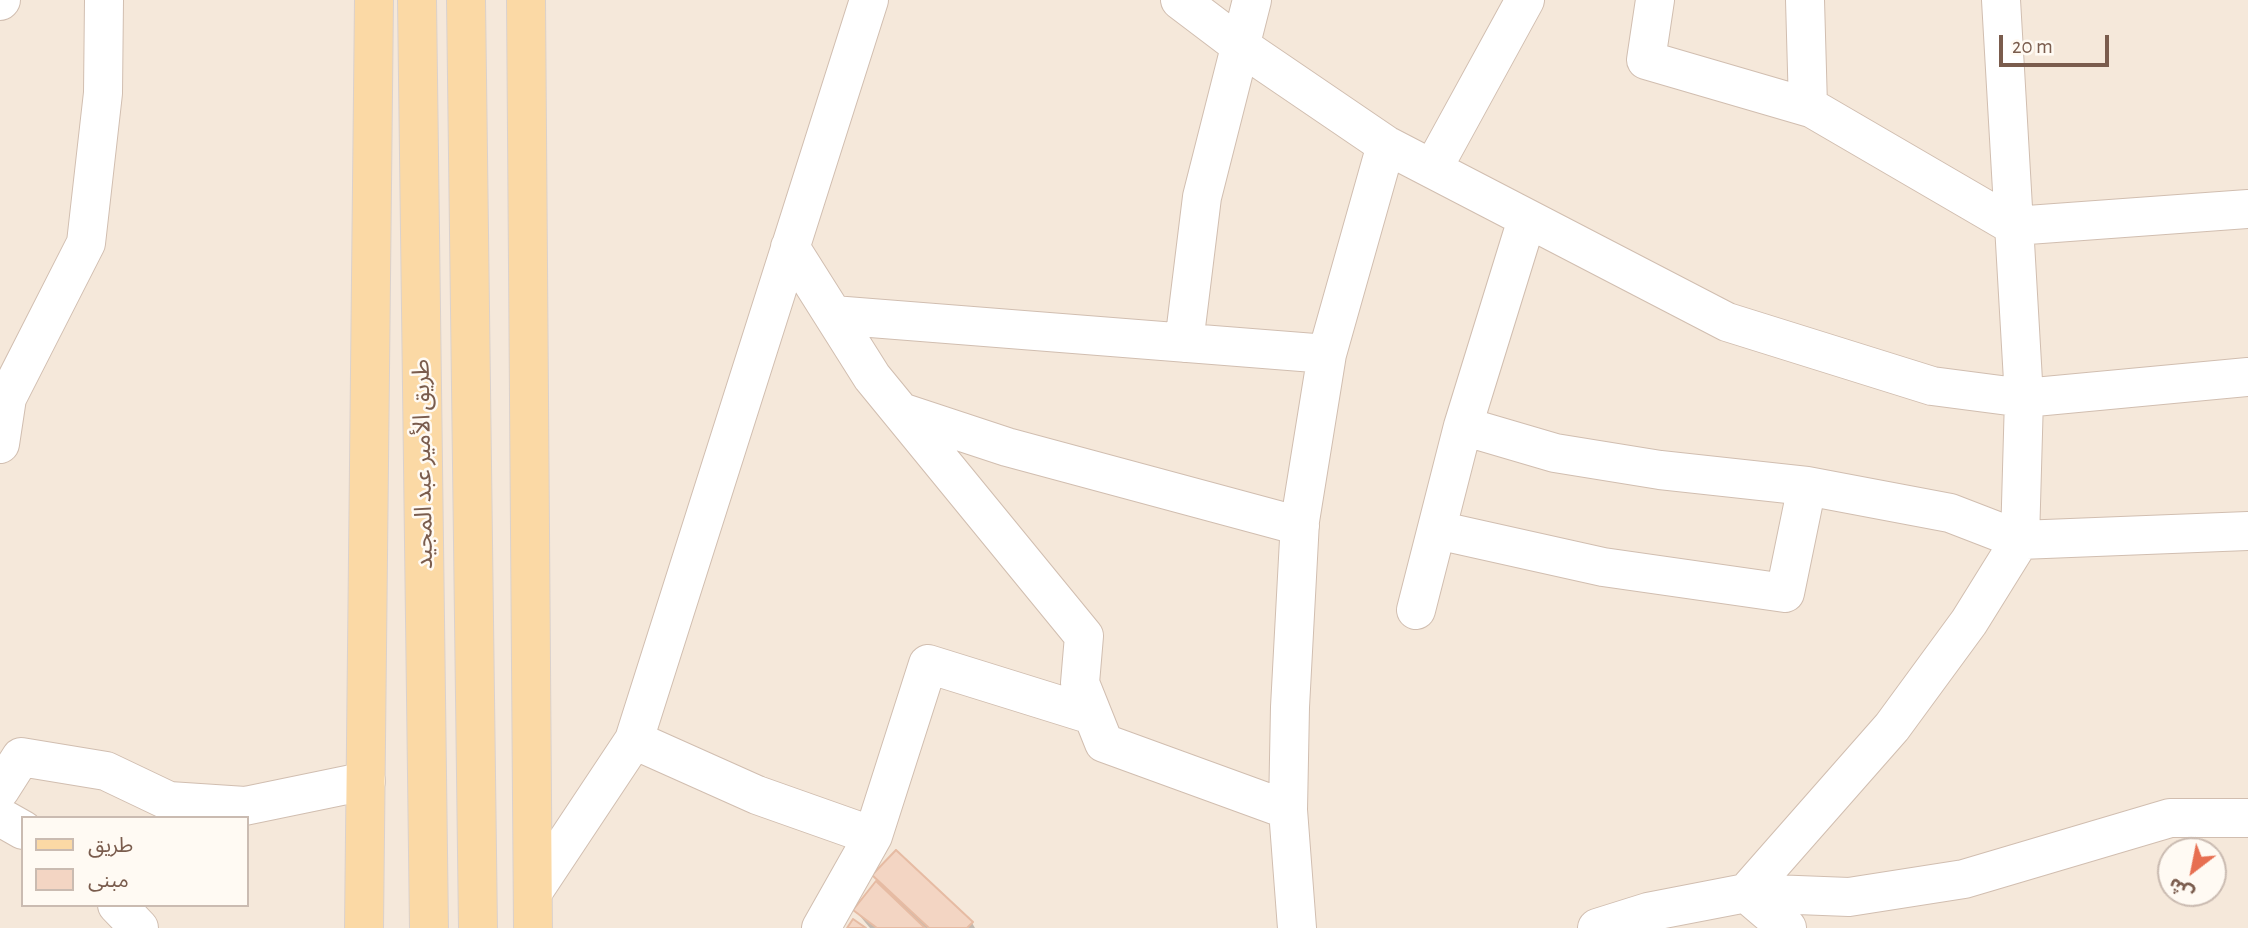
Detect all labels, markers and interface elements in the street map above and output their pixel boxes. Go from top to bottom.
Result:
scale bar [2003,21,2113,65]
text: 20 m [2012,36,2053,57]
street label: طريق الأمير عبد المجيد [407,359,439,569]
legend [21,816,248,907]
text: طريق [88,835,133,856]
north arrow [2157,837,2227,907]
text: مبنى [88,870,129,891]
text: ش [2166,874,2198,903]

